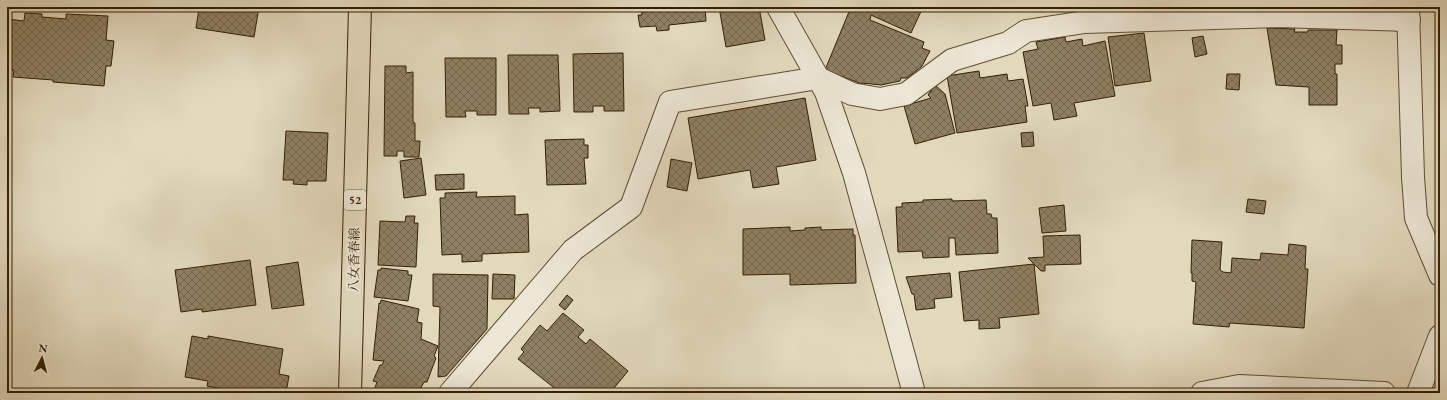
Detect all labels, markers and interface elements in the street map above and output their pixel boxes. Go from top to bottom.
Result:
road number: 52 [344,190,366,210]
street label: 八女香春線 [345,227,363,293]
north arrow [22,338,62,378]
text: N [38,341,48,355]

